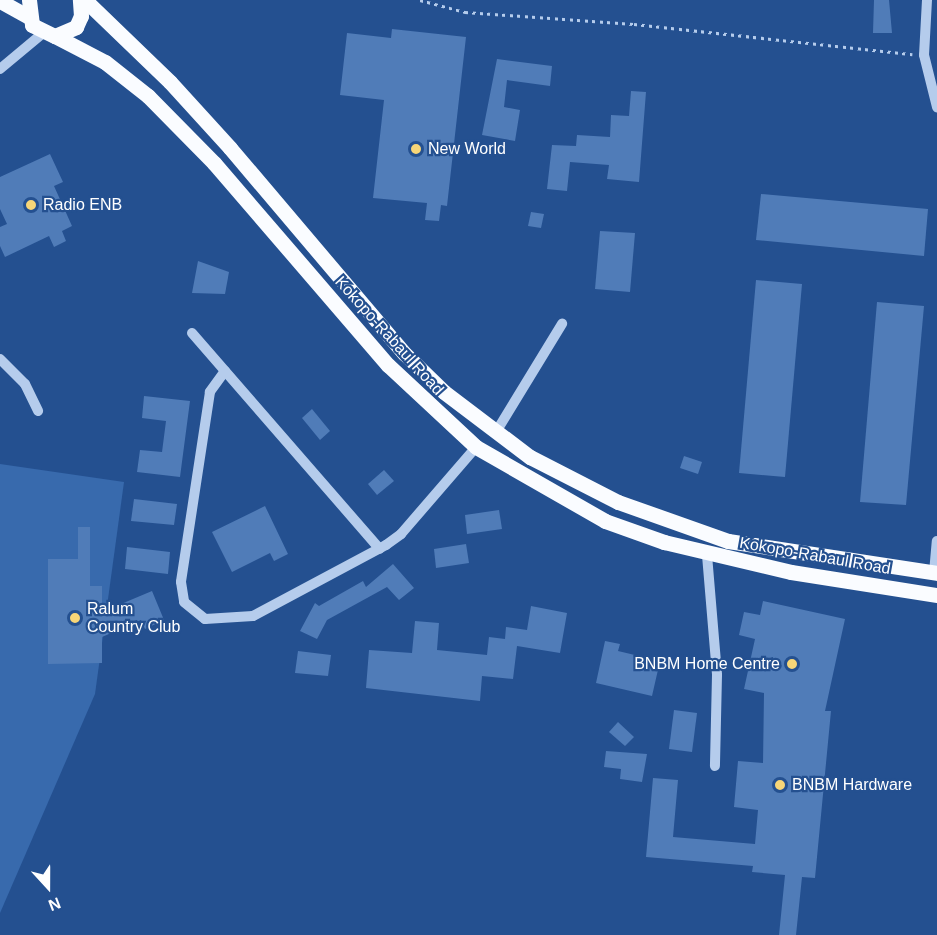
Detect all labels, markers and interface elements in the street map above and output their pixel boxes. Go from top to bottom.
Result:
place label: New World [428,139,506,159]
marker: New World [409,142,423,156]
place label: Radio ENB [43,195,122,215]
marker: Radio ENB [24,198,38,212]
street label: Kokopo-Rabaul Road [331,273,447,399]
street label: Kokopo-Rabaul Road [738,533,892,579]
place label: Ralum Country Club [87,599,180,637]
marker: Ralum Country Club [68,611,82,625]
place label: BNBM Home Centre [634,654,780,674]
marker: BNBM Home Centre [785,657,799,671]
place label: BNBM Hardware [792,775,912,795]
marker: BNBM Hardware [773,778,787,792]
north arrow [18,857,78,917]
text: N [46,894,63,914]

